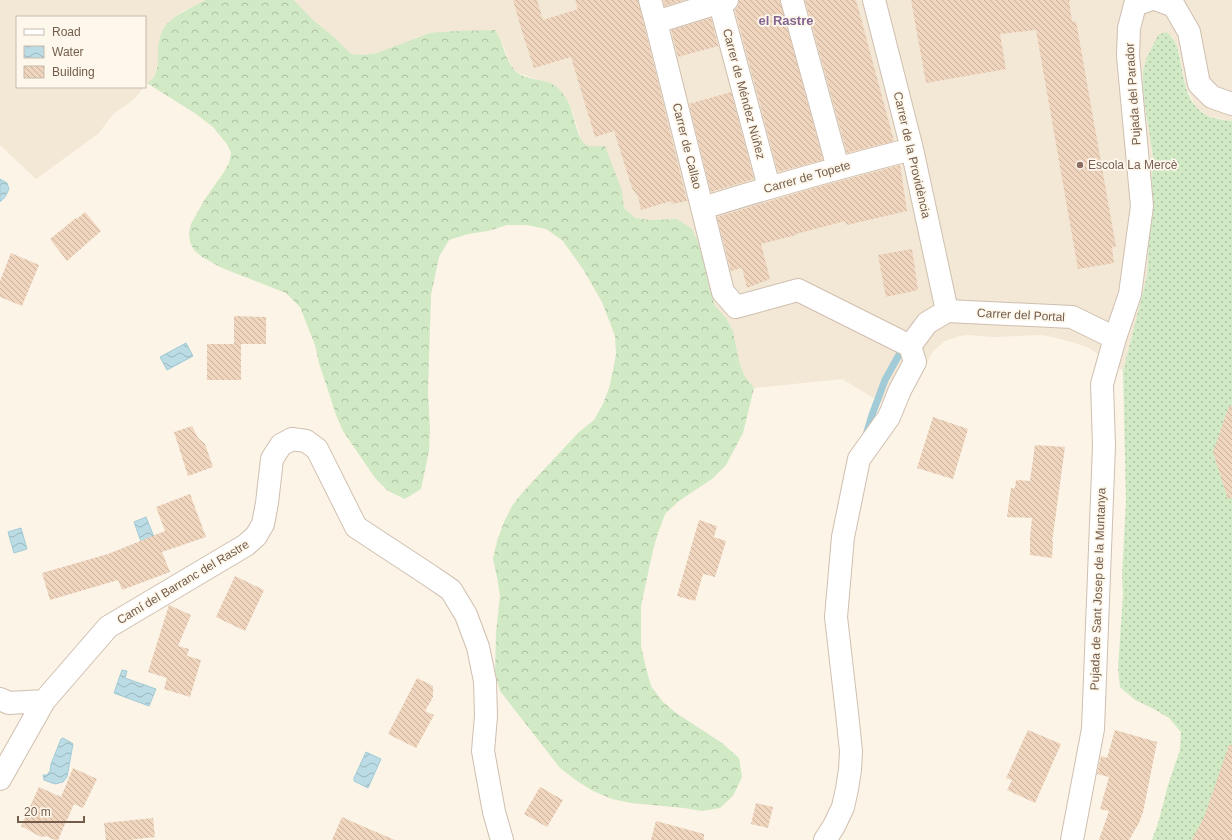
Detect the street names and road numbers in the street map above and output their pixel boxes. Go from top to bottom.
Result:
street label: Carrer de Méndez Núñez [720,27,768,161]
street label: Pujada del Parador [1122,42,1144,146]
street label: Carrer de la Providència [891,90,933,220]
street label: Carrer de Callao [670,102,705,191]
street label: Carrer de Topete [762,158,852,196]
street label: Carrer del Portal [977,306,1065,324]
street label: Pujada de Sant Josep de la Muntanya [1087,487,1109,691]
street label: Camí del Barranc del Rastre [115,537,252,627]

